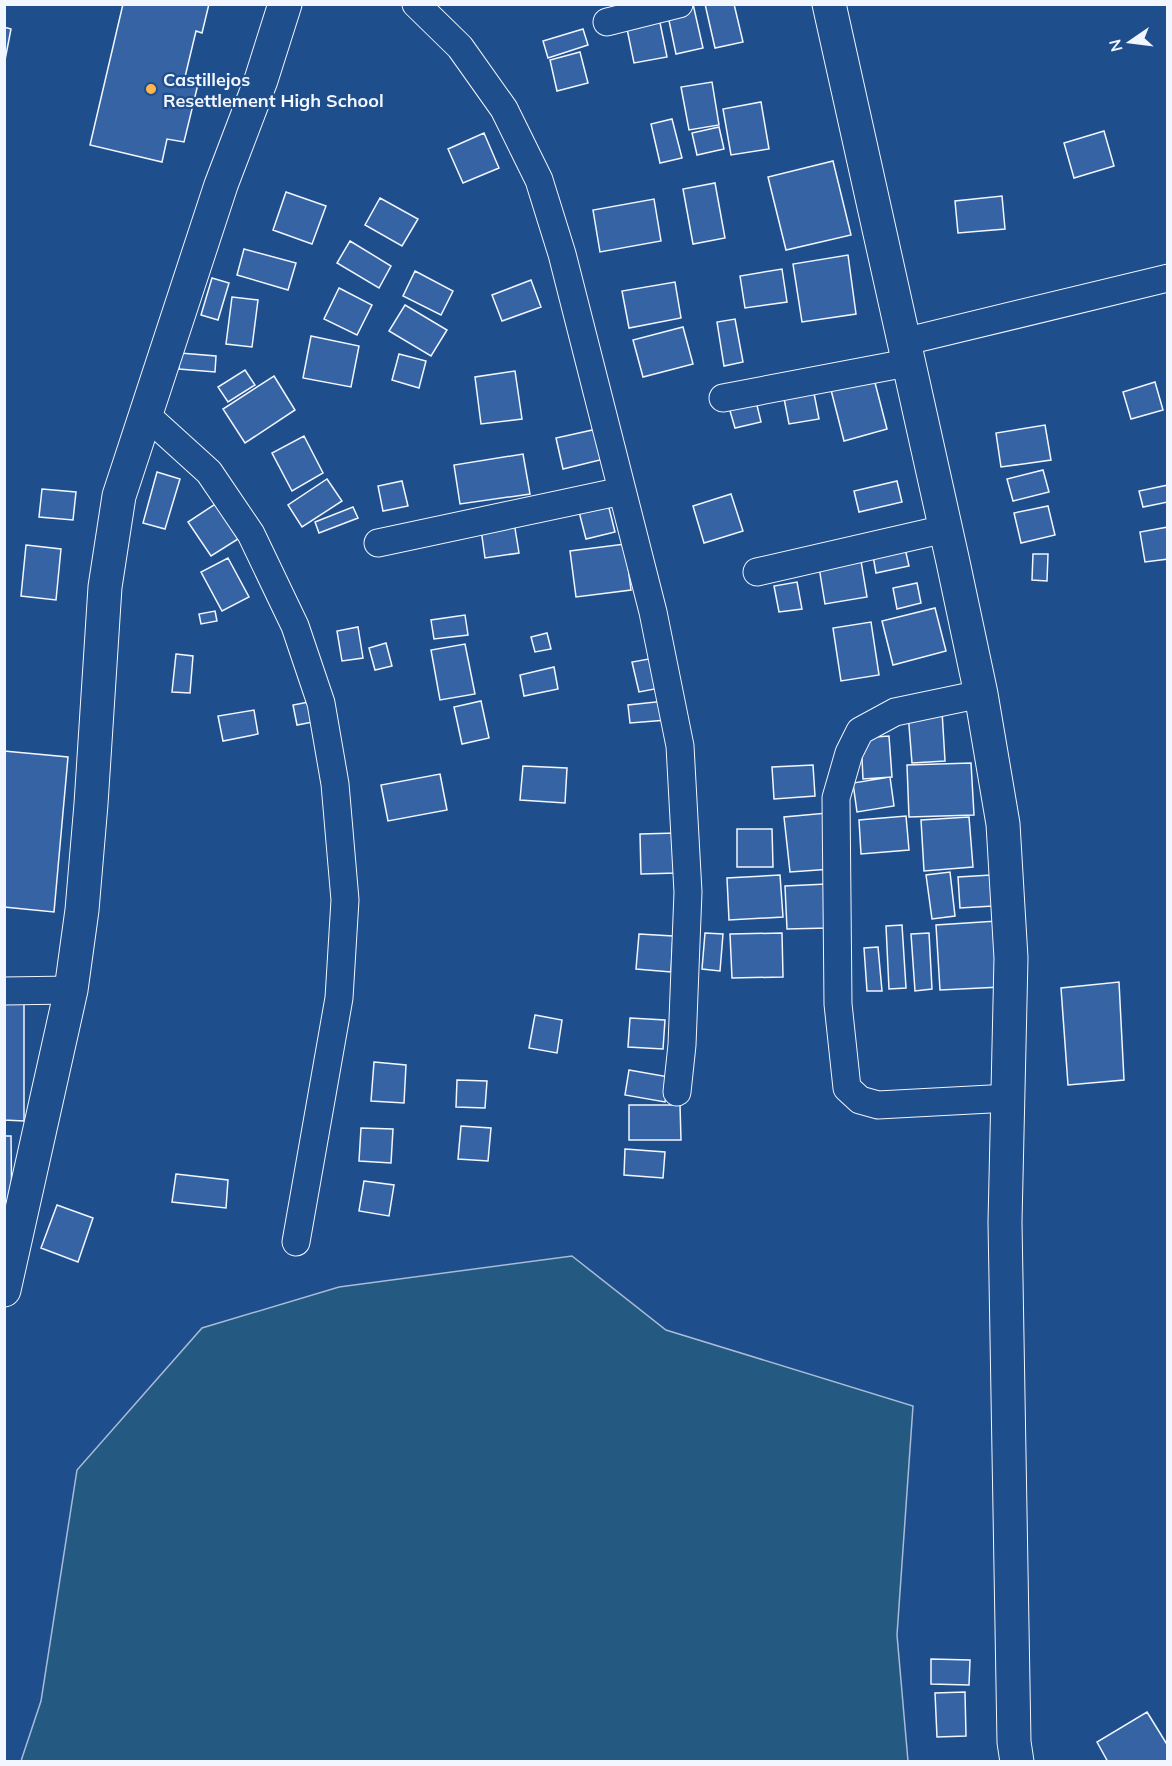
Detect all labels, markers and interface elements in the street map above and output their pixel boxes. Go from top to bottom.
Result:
north arrow [1100,12,1160,72]
text: N [1104,37,1127,54]
place label: Castillejos Resettlement High School [163,68,384,112]
marker: Castillejos Resettlement High School [144,82,158,96]

